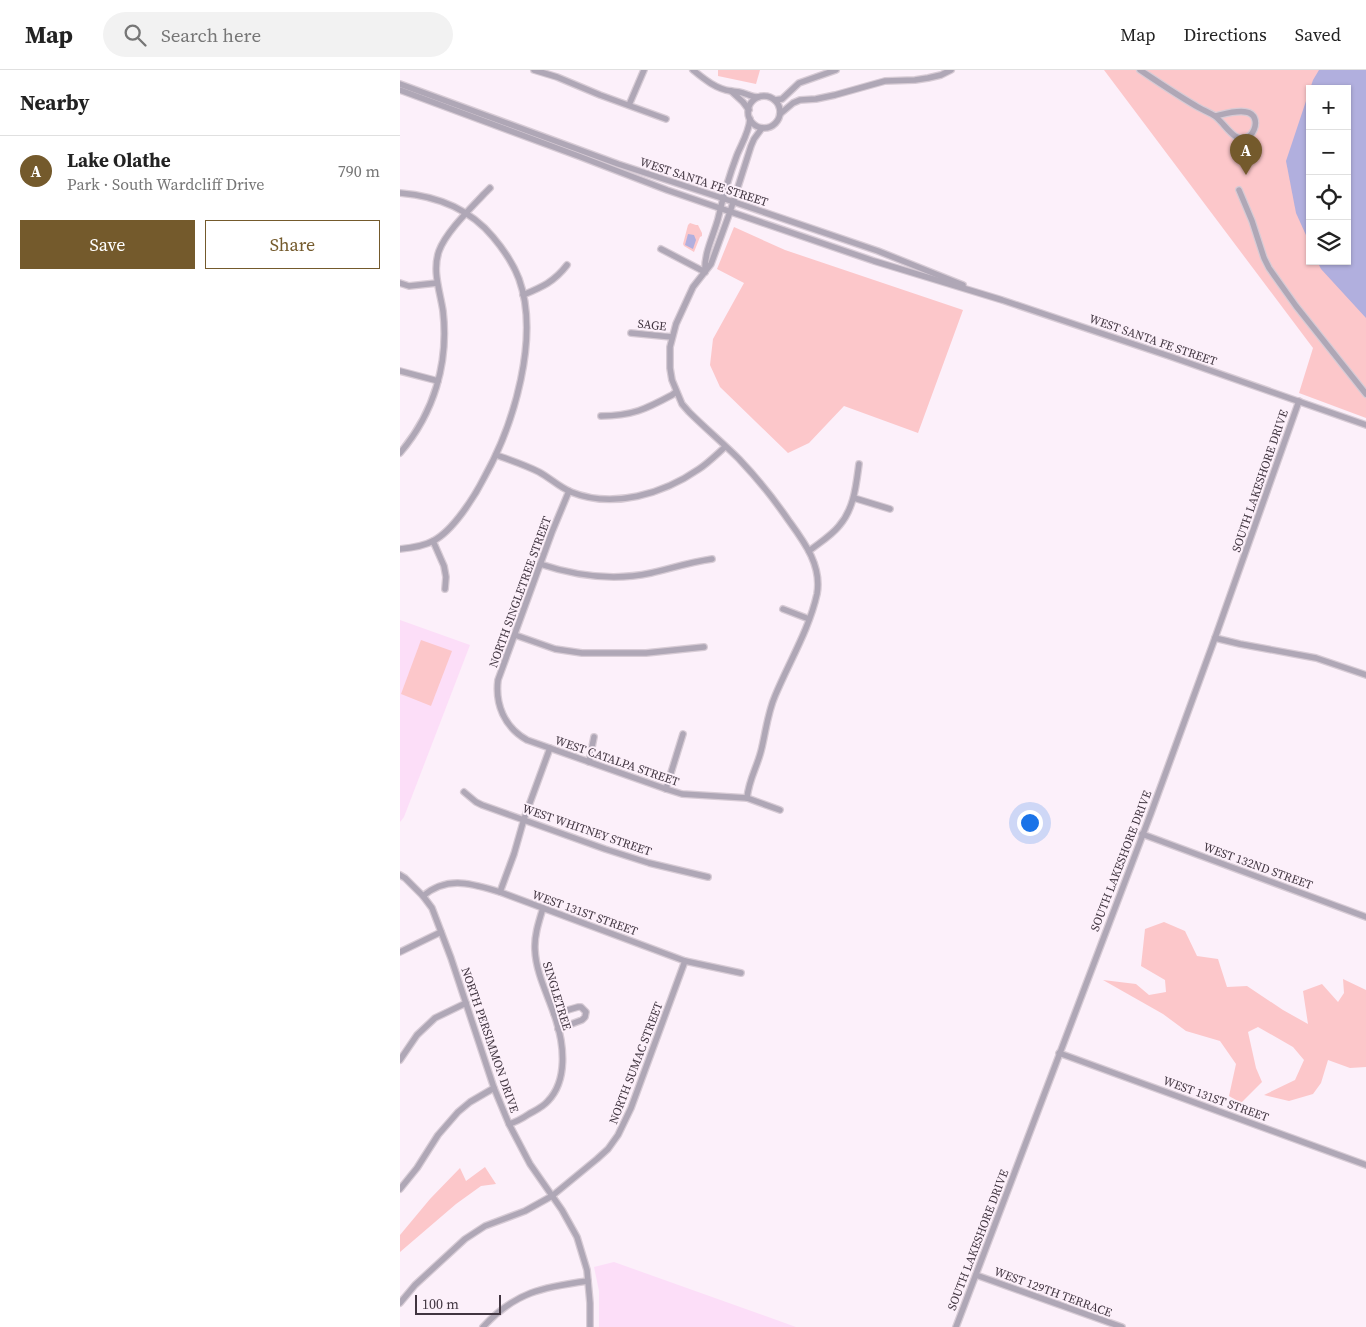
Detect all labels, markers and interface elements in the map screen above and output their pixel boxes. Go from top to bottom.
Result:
search box [103,12,453,57]
text: Map [25,18,73,51]
icon: search [121,21,149,49]
text: Search here [161,22,261,48]
text: Map [1120,22,1156,47]
text: Directions [1184,22,1267,47]
text: Saved [1295,22,1341,47]
map controls [1306,85,1351,265]
button: + [1306,85,1351,130]
text: Nearby [20,88,90,117]
button: − [1306,130,1351,175]
pin: A [1230,134,1262,175]
text: Lake Olathe [67,147,171,173]
street label: WEST SANTA FE STREET [638,154,771,211]
text: A [31,160,41,182]
text: 790 m [338,160,380,182]
text: Park · South Wardcliff Drive [67,173,264,195]
button: locate [1306,175,1351,220]
button: Save [20,220,195,269]
button: Share [205,220,380,269]
button: layers [1306,220,1351,265]
street label: WEST SANTA FE STREET [1087,311,1220,370]
street label: SAGE [637,316,667,334]
street label: SOUTH LAKESHORE DRIVE [1228,408,1292,554]
street label: NORTH SINGLETREE STREET [485,513,555,670]
street label: WEST CATALPA STREET [553,732,682,790]
street label: SOUTH LAKESHORE DRIVE [1087,788,1155,934]
street label: WEST WHITNEY STREET [520,800,654,860]
your location [1017,810,1043,836]
street label: WEST 132ND STREET [1201,839,1316,894]
street label: WEST 131ST STREET [530,886,641,940]
street label: SINGLETREE [539,960,575,1032]
street label: NORTH PERSIMMON DRIVE [458,965,522,1115]
street label: NORTH SUMAC STREET [605,999,667,1126]
street label: WEST 131ST STREET [1161,1072,1272,1126]
street label: SOUTH LAKESHORE DRIVE [944,1167,1012,1313]
street label: WEST 129TH TERRACE [992,1263,1114,1321]
scale bar [415,1292,501,1315]
text: 100 m [422,1294,459,1314]

